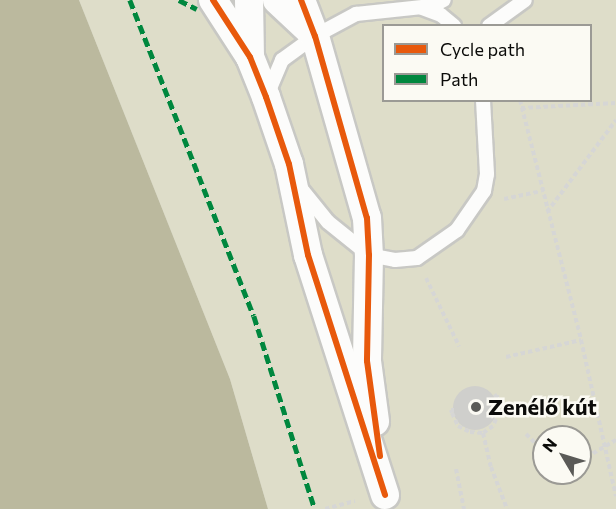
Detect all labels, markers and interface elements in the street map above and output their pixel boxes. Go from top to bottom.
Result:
legend [382,24,592,102]
text: Cycle path [440,38,525,60]
text: Path [440,68,478,90]
place label: Zenélő kút [488,394,597,420]
marker: Zenélő kút [469,400,483,414]
north arrow [532,425,592,485]
text: N [538,434,560,455]

